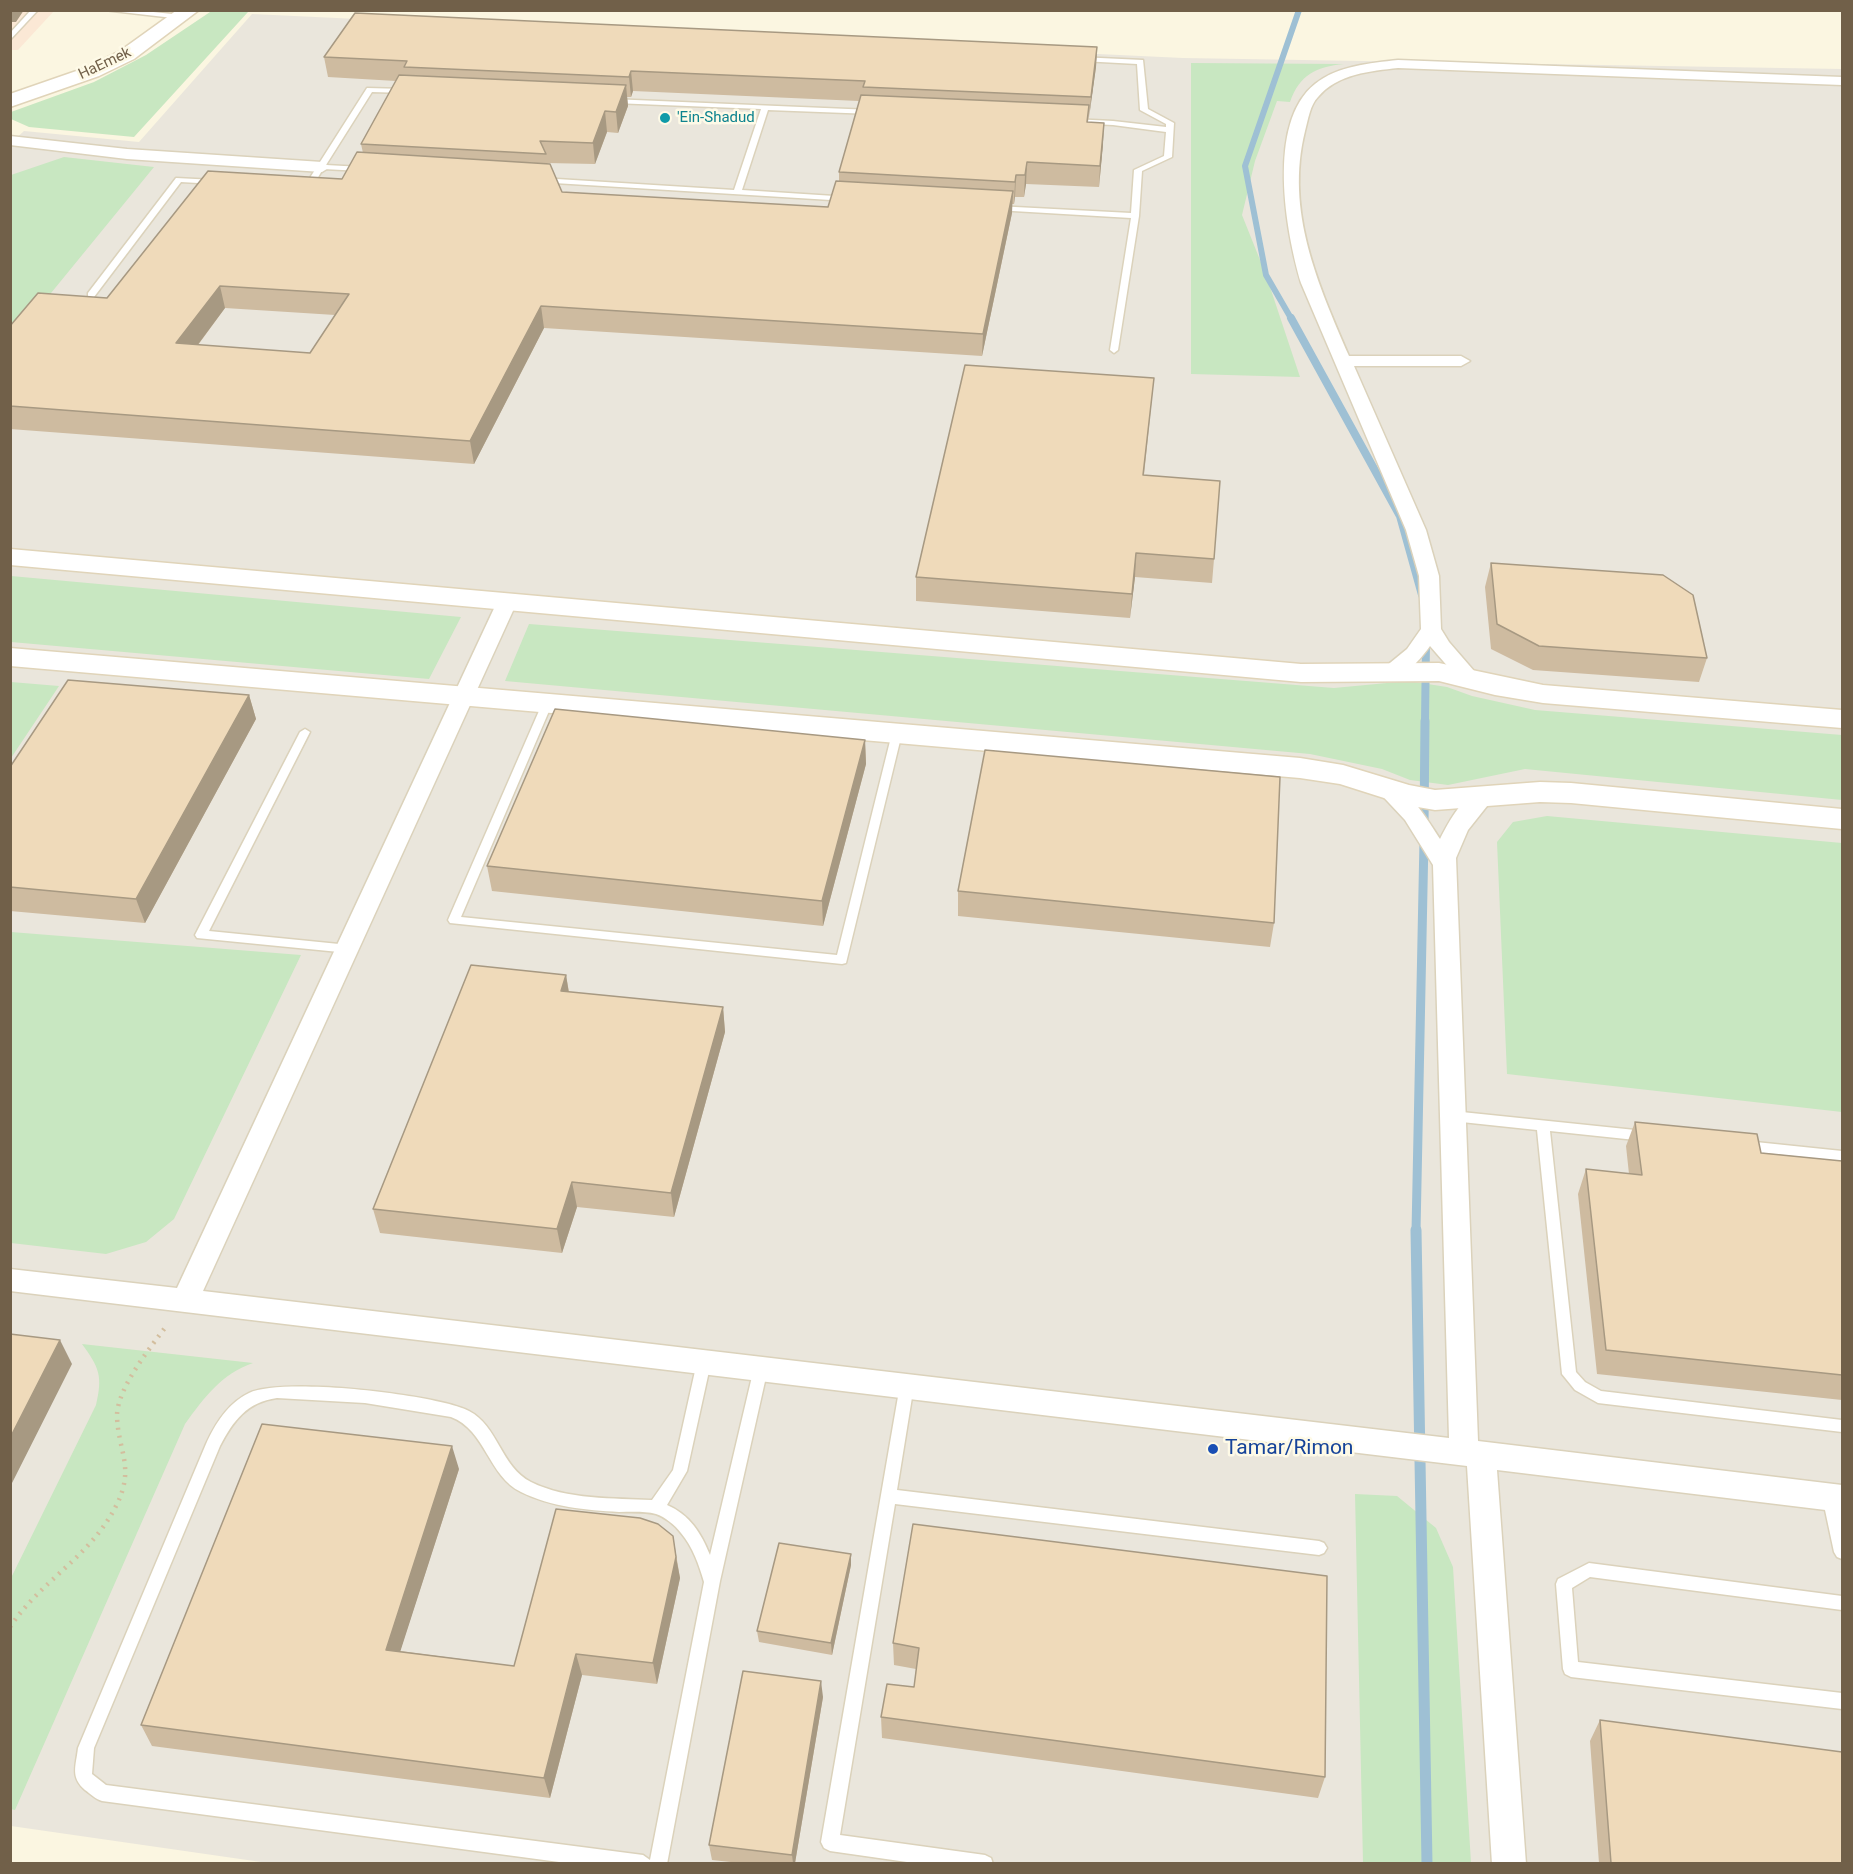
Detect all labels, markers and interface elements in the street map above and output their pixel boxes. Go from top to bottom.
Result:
street label: HaEmek [76,44,134,84]
place label: 'Ein-Shadud [677,109,755,127]
marker: 'Ein-Shadud [658,111,672,125]
place label: Tamar/Rimon [1225,1436,1353,1462]
marker: Tamar/Rimon [1206,1442,1220,1456]

